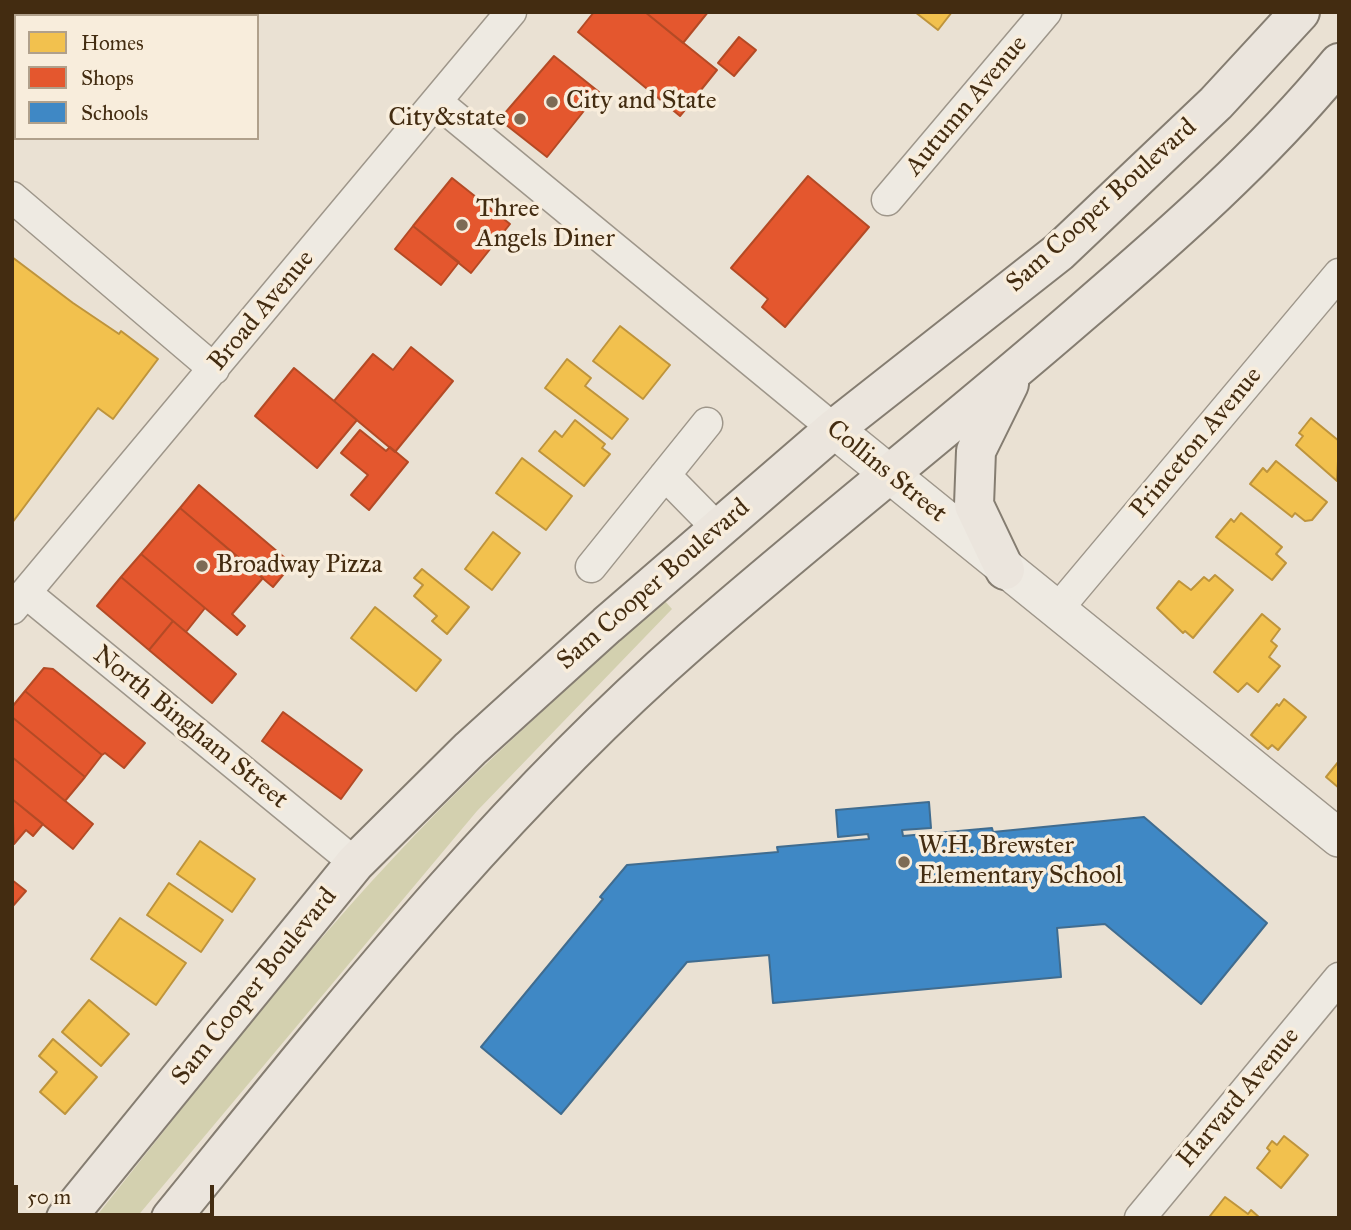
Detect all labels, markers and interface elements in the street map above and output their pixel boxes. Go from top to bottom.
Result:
legend [14,14,259,140]
street label: Autumn Avenue [899,29,1035,183]
text: Homes [81,30,144,56]
text: Shops [81,65,134,91]
place label: City and State [566,86,717,118]
marker: City and State [544,94,560,110]
text: Schools [81,100,148,126]
place label: City&state [388,103,506,135]
marker: City&state [512,111,528,127]
street label: Sam Cooper Boulevard [1001,112,1203,300]
place label: Three Angels Diner [476,194,615,256]
marker: Three Angels Diner [454,217,470,233]
street label: Broad Avenue [203,244,321,378]
street label: Princeton Avenue [1125,361,1269,525]
street label: Collins Street [820,414,952,530]
street label: Sam Cooper Boulevard [551,493,757,677]
place label: Broadway Pizza [216,550,382,582]
marker: Broadway Pizza [194,558,210,574]
street label: North Bingham Street [86,640,294,816]
place label: W.H. Brewster Elementary School [918,831,1122,892]
marker: W.H. Brewster Elementary School [896,854,912,870]
street label: Sam Cooper Boulevard [166,882,344,1092]
street label: Harvard Avenue [1171,1022,1307,1174]
scale bar [18,1170,217,1214]
text: 50 m [27,1184,71,1210]

